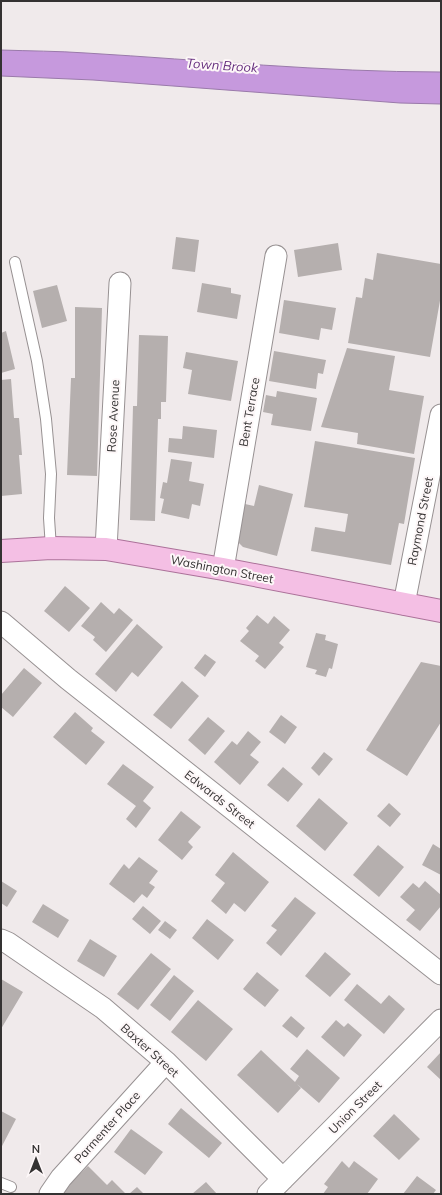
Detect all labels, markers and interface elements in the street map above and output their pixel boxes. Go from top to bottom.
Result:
water label: Town Brook [186,55,259,75]
street label: Bent Terrace [236,376,262,448]
street label: Rose Avenue [104,379,122,453]
street label: Raymond Street [404,476,436,566]
street label: Washington Street [169,552,275,586]
street label: Edwards Street [182,767,258,831]
street label: Baxter Street [118,1020,182,1080]
street label: Union Street [325,1077,385,1137]
street label: Parmenter Place [71,1088,143,1166]
north arrow [16,1139,56,1179]
text: N [32,1142,40,1156]

